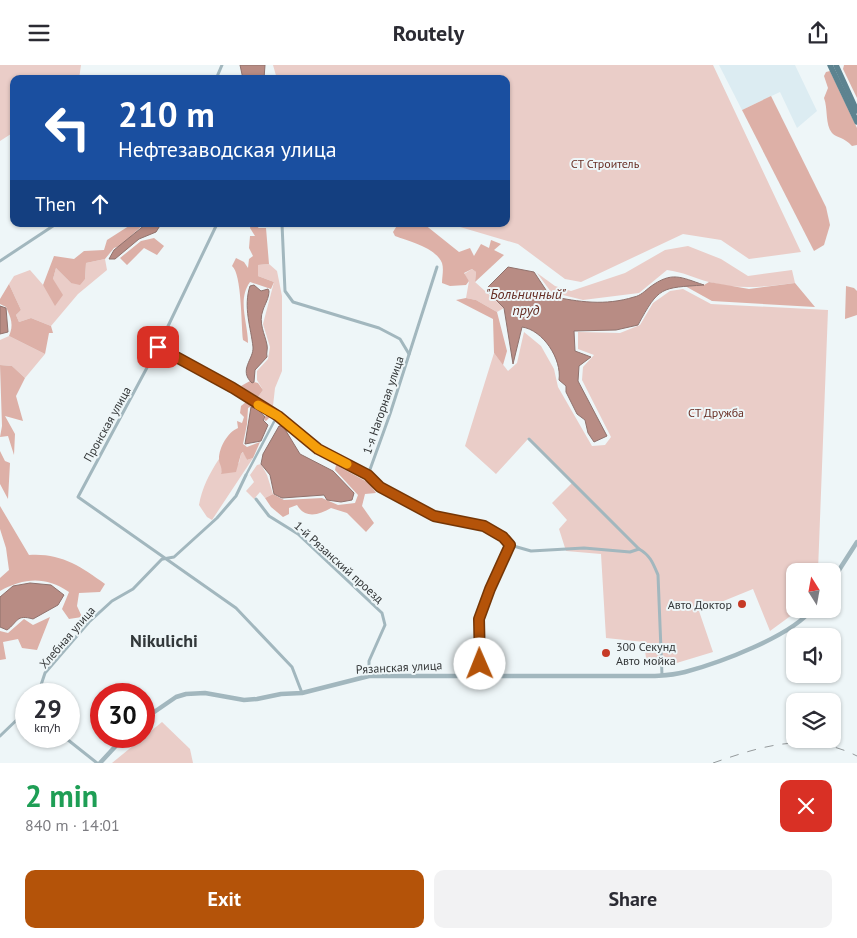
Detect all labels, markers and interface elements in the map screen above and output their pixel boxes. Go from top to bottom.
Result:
icon: menu [25,19,53,47]
text: Routely [393,19,464,47]
icon: share [804,19,832,47]
text: 210 m [118,91,215,137]
icon: left [35,95,100,160]
text: Нефтезаводская улица [118,135,337,163]
park label: СТ Строитель [571,156,640,171]
icon: ahead [86,190,114,218]
text: Then [35,192,76,216]
water label: "Больничный" пруд [486,285,567,319]
pin [137,326,179,368]
icon: arrive [144,333,172,361]
street label: 1-я Нагорная улица [359,354,407,456]
street label: Пронская улица [80,384,134,464]
park label: СТ Дружба [688,405,744,420]
street label: 1-й Рязанский проезд [291,518,387,606]
north arrow [786,563,841,617]
map controls [786,563,841,748]
place label: Авто Доктор [668,597,732,612]
marker: Авто Доктор [736,598,748,610]
street label: Хлебная улица [36,603,98,671]
button: sound [786,628,841,683]
district label: Nikulichi [130,629,198,652]
position arrow [453,637,505,689]
place label: 300 Секунд Авто мойка [616,639,676,668]
marker: 300 Секунд Авто мойка [600,647,612,659]
street label: Рязанская улица [355,657,443,677]
speed limit sign: 30 [90,683,155,748]
text: 29 [33,693,62,725]
button: layers [786,693,841,748]
text: km/h [34,720,61,735]
text: 2 min [25,776,98,815]
button: close [780,780,832,832]
text: 840 m · 14:01 [25,815,120,835]
button: Exit [25,870,424,928]
button: Share [434,870,832,928]

